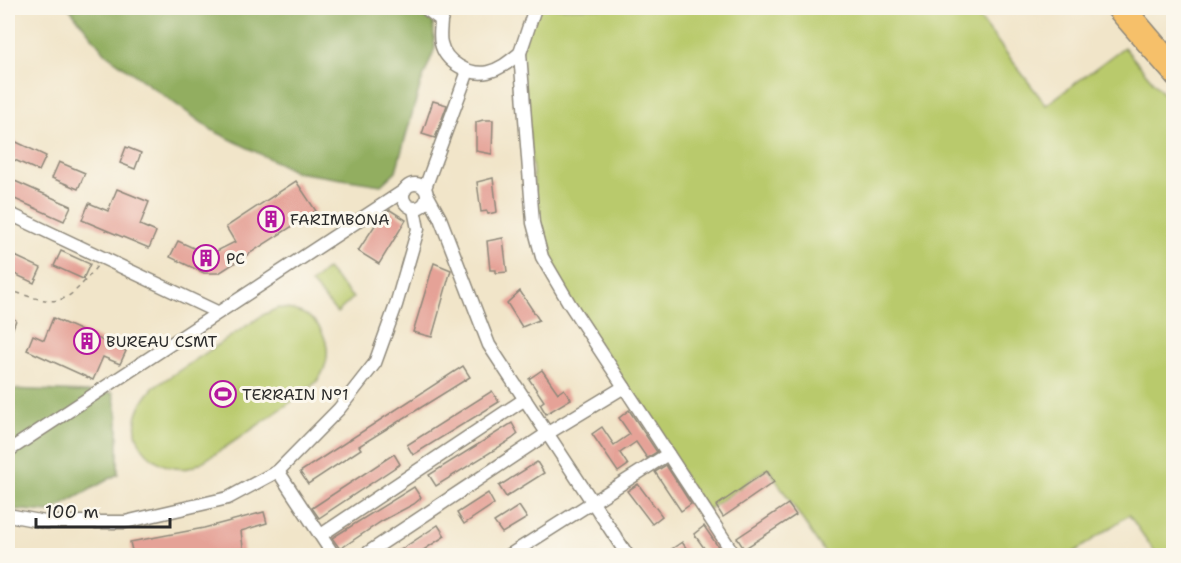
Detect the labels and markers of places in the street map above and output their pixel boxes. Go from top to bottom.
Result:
building icon: FARIMBONA [256,204,286,234]
place label: FARIMBONA [290,209,390,230]
building icon: PC [191,243,221,273]
place label: PC [226,248,245,269]
building icon: BUREAU CSMT [72,326,102,356]
place label: BUREAU CSMT [106,331,218,352]
sports icon: TERRAIN N°1 [208,379,238,409]
place label: TERRAIN N°1 [242,384,349,405]

